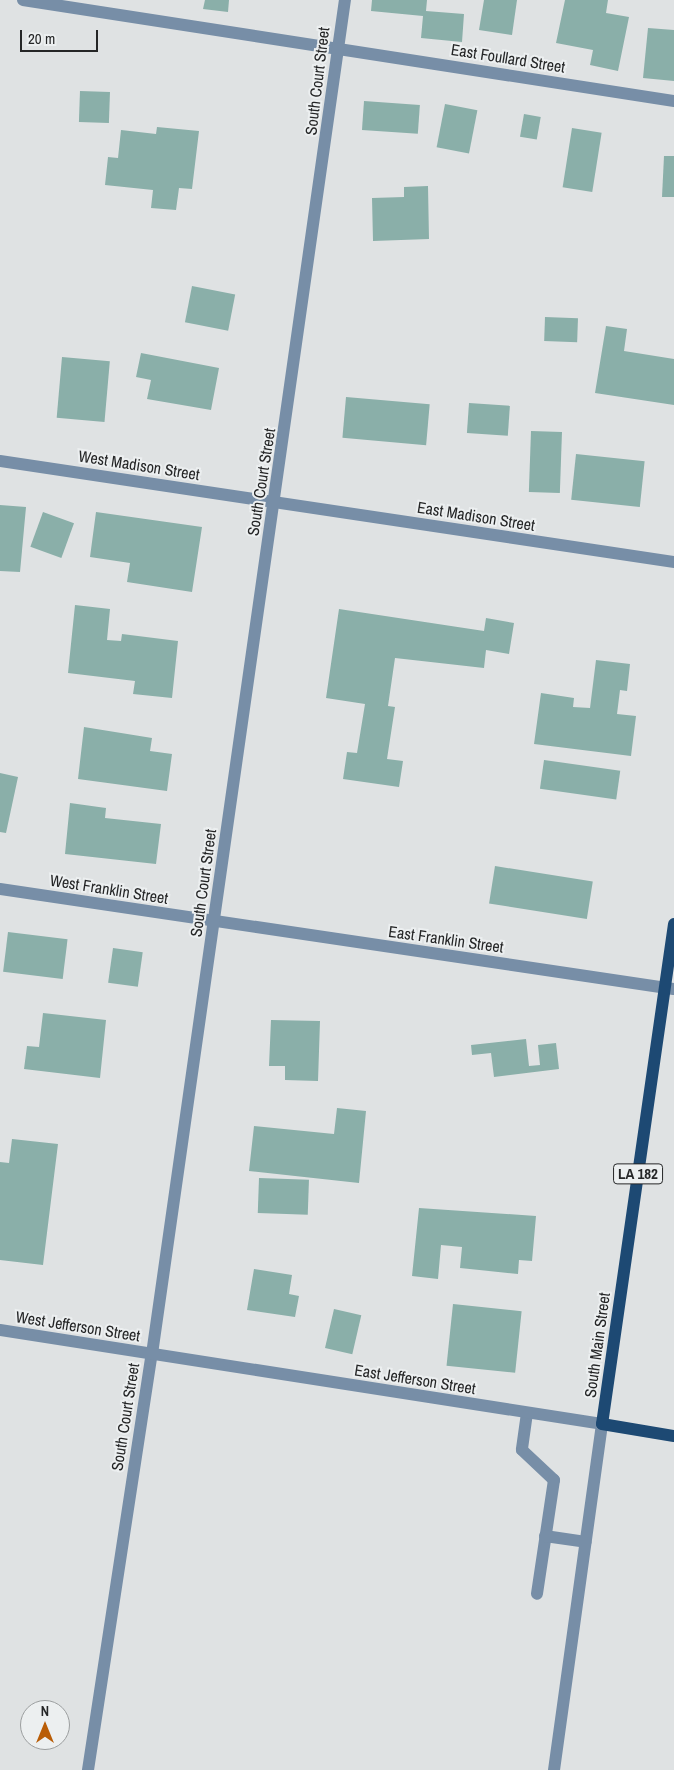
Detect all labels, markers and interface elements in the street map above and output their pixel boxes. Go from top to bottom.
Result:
scale bar [22,20,100,52]
street label: South Court Street [301,26,333,136]
text: 20 m [28,28,55,49]
street label: East Foullard Street [450,39,566,77]
street label: South Court Street [243,427,279,537]
street label: West Madison Street [77,446,201,484]
street label: East Madison Street [416,497,536,535]
street label: South Court Street [186,828,220,938]
street label: West Franklin Street [49,870,169,908]
street label: East Franklin Street [387,921,505,957]
road number: LA 182 [612,1162,664,1186]
street label: South Main Street [580,1291,614,1399]
street label: West Jefferson Street [14,1307,142,1345]
street label: East Jefferson Street [353,1360,477,1398]
street label: South Court Street [107,1362,143,1472]
north arrow [20,1700,70,1750]
text: N [41,1702,49,1720]

